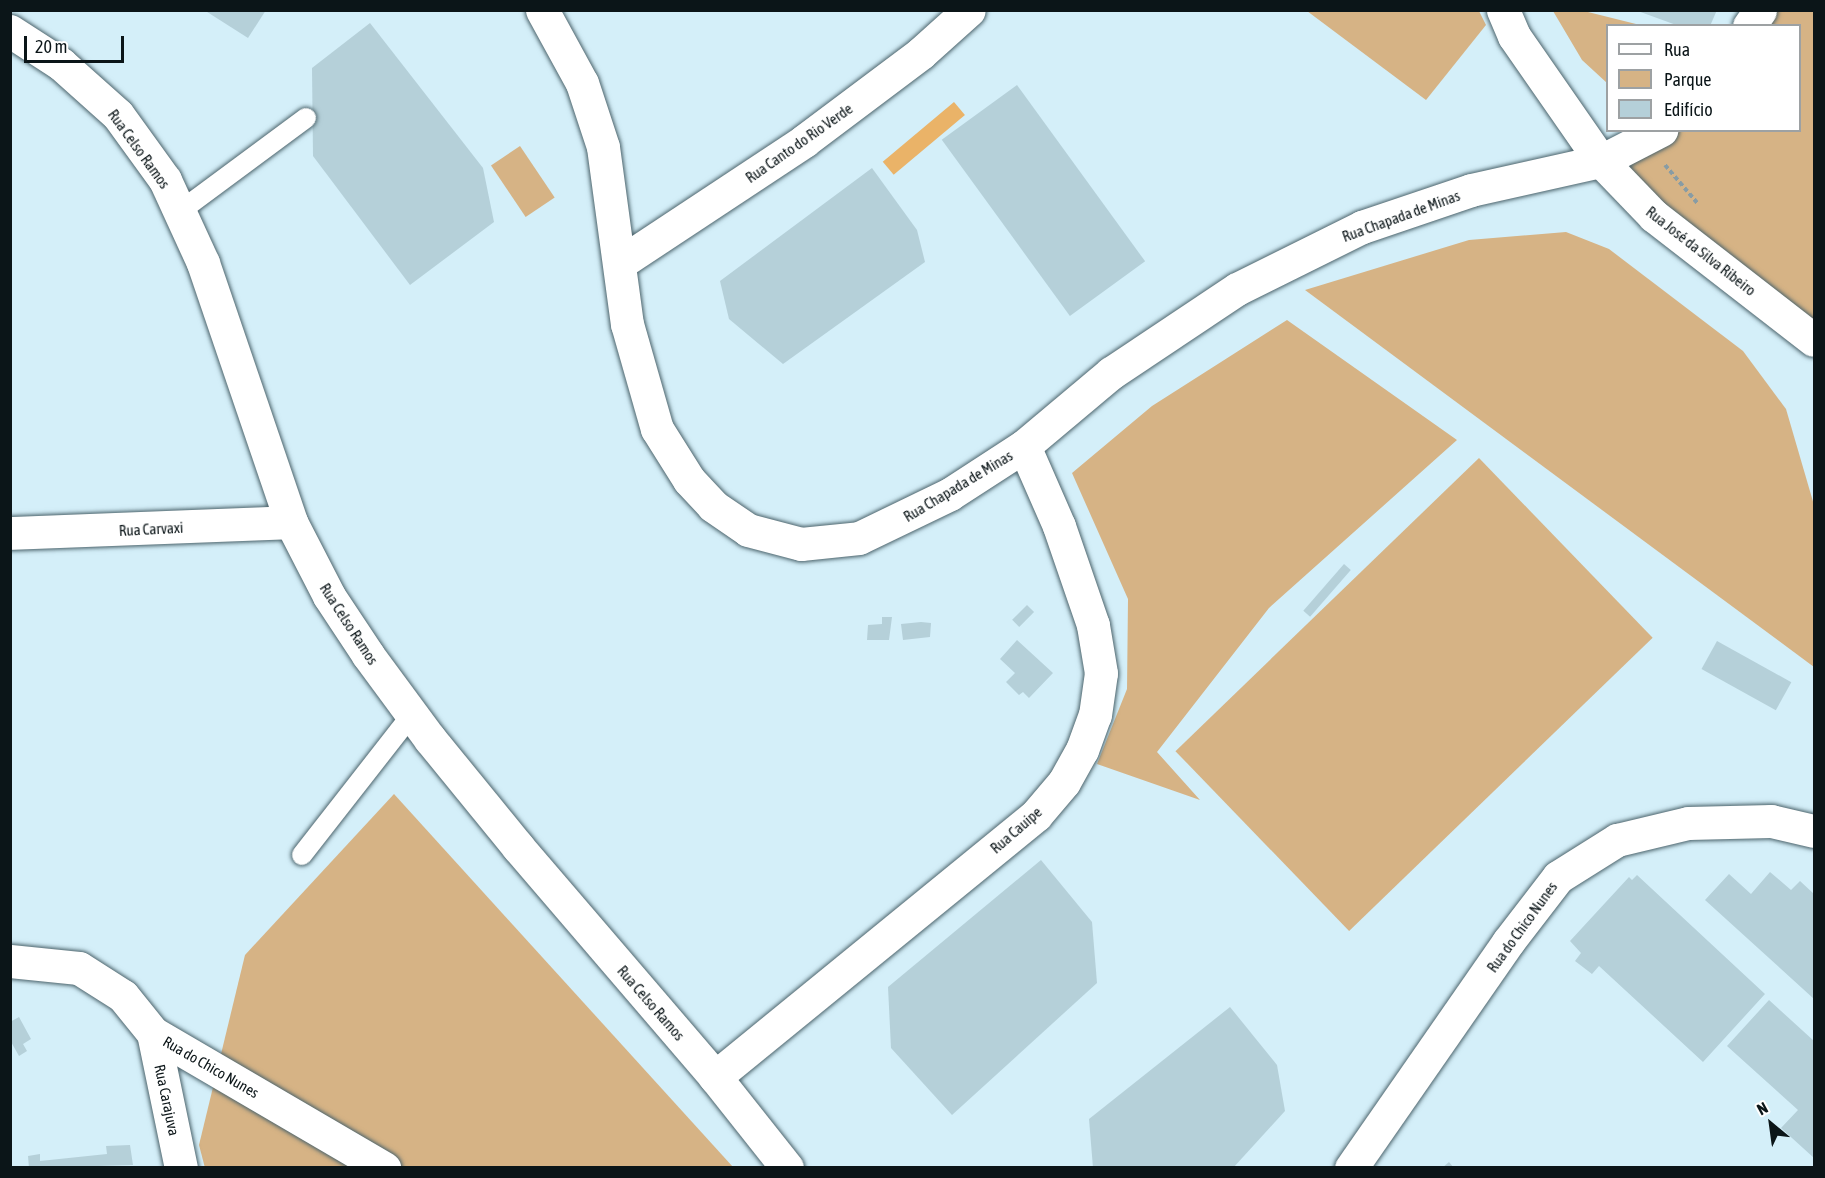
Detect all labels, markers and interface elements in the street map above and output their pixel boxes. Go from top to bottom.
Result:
scale bar [27,24,128,62]
legend [1606,24,1801,132]
text: 20 m [35,36,67,57]
text: Rua [1664,39,1690,60]
text: Parque [1664,69,1712,90]
street label: Rua Canto do Rio Verde [742,99,856,187]
text: Edifício [1664,99,1713,120]
street label: Rua Celso Ramos [104,106,174,192]
street label: Rua Chapada de Minas [1340,186,1462,246]
street label: Rua José da Silva Ribeiro [1643,203,1759,299]
street label: Rua Chapada de Minas [900,446,1016,526]
street label: Rua Carvaxi [118,518,184,540]
street label: Rua Celso Ramos [316,580,382,668]
street label: Rua Cauipe [987,803,1045,857]
street label: Rua do Chico Nunes [1483,878,1561,976]
street label: Rua Celso Ramos [614,962,688,1044]
street label: Rua do Chico Nunes [160,1032,262,1102]
street label: Rua Carajuva [151,1063,183,1137]
north arrow [1741,1094,1801,1154]
text: N [1754,1098,1771,1118]

